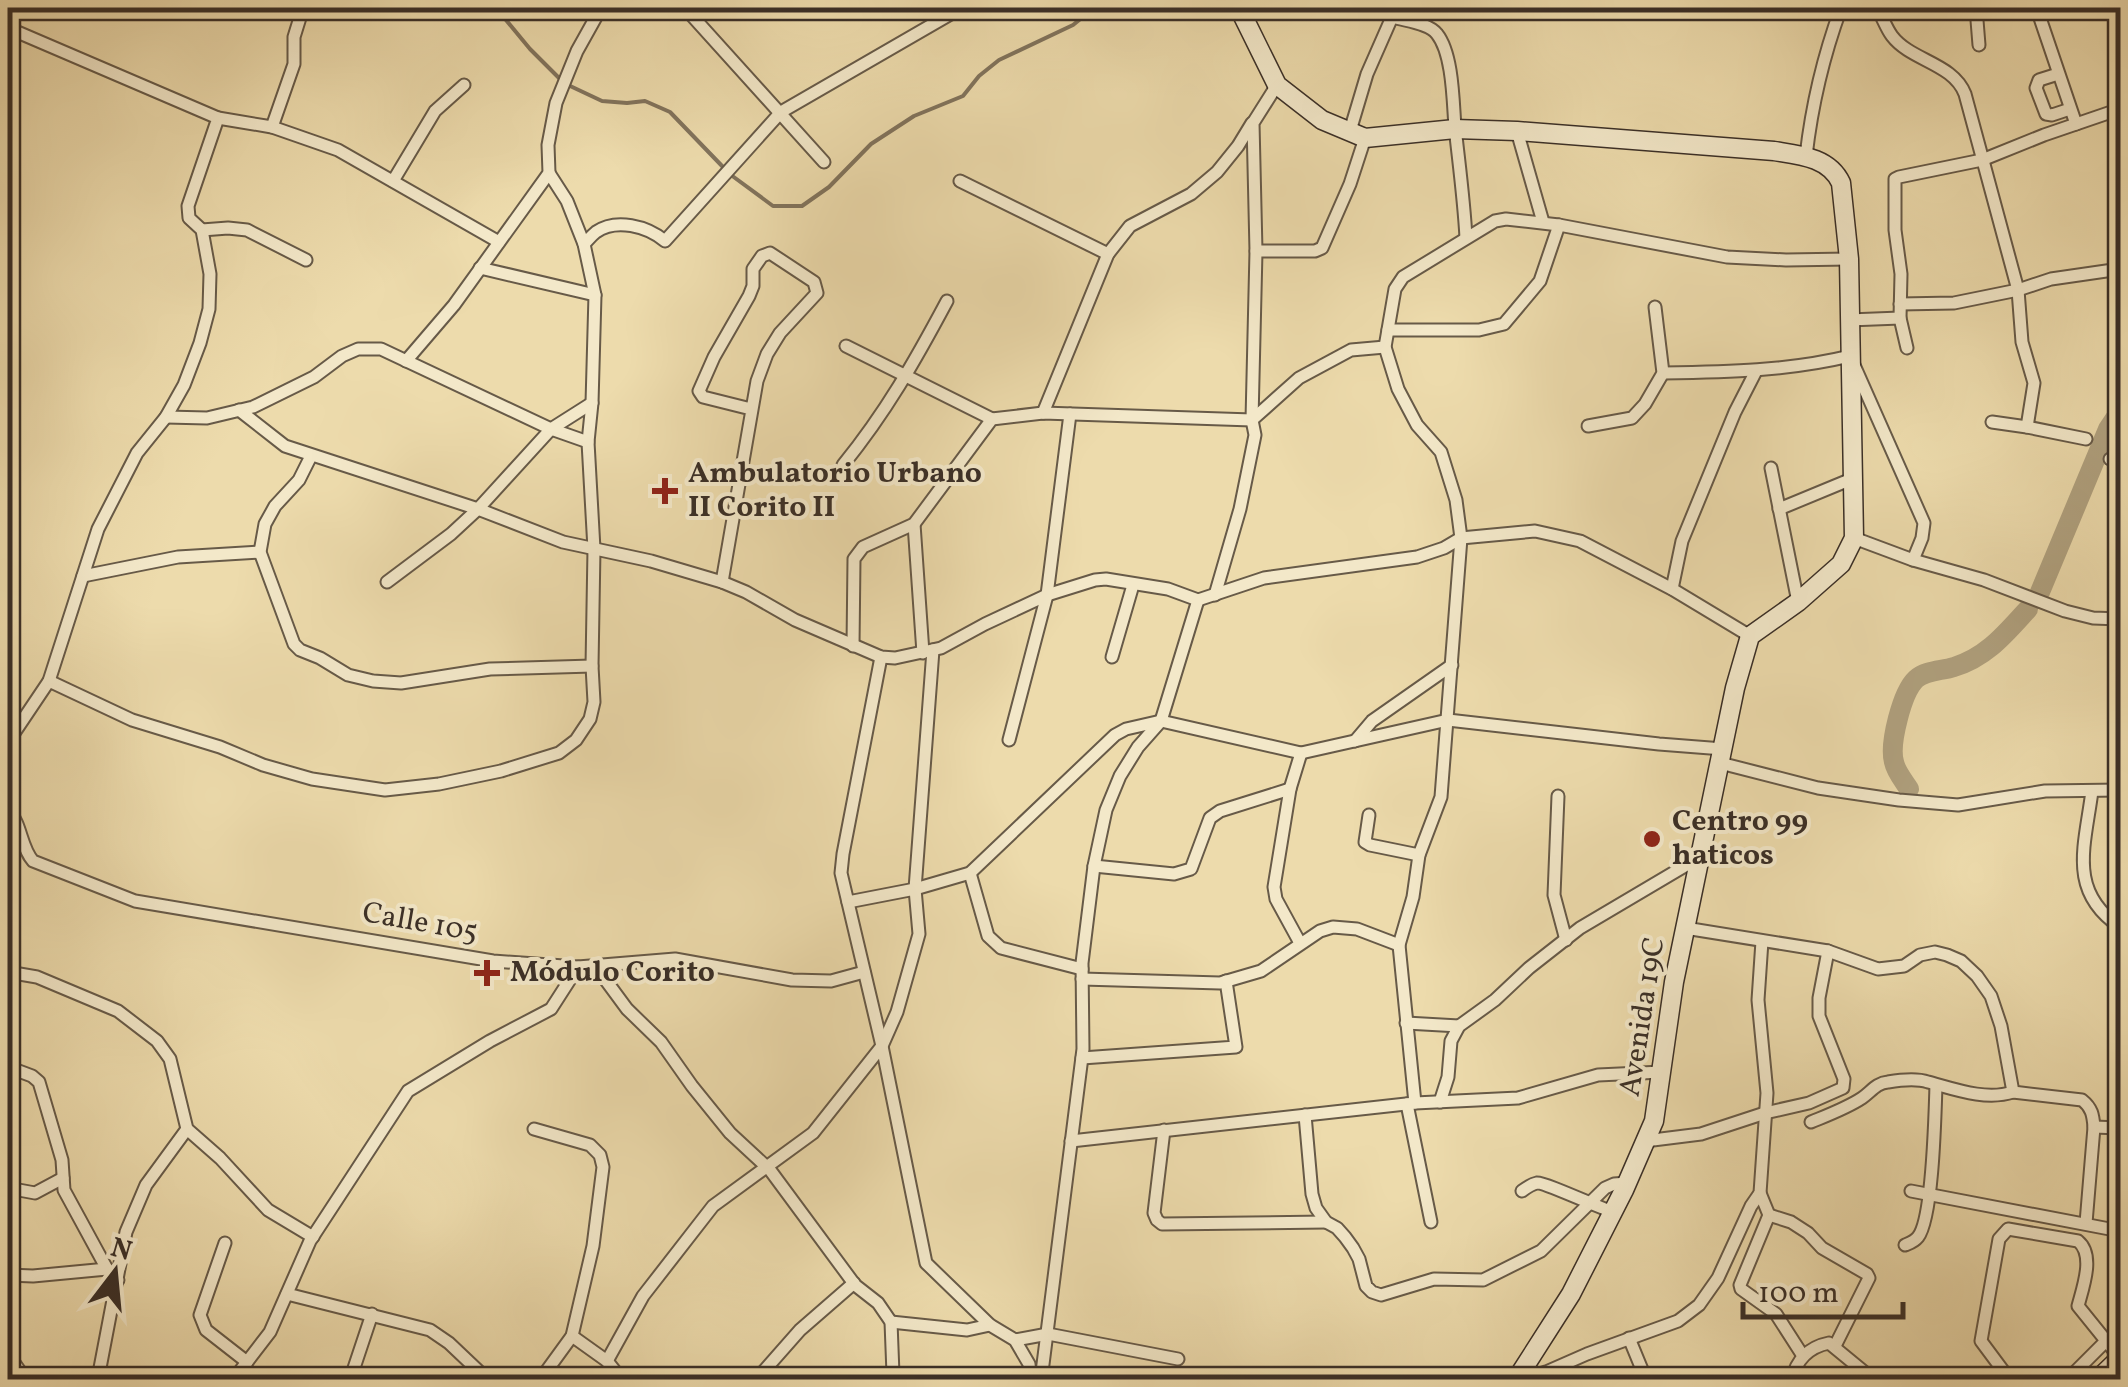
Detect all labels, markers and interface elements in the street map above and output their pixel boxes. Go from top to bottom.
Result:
place label: Ambulatorio Urbano II Corito II [688,453,982,529]
marker: Ambulatorio Urbano II Corito II [652,478,678,504]
place label: Centro 99 haticos [1672,801,1808,877]
marker: Centro 99 haticos [1641,828,1663,850]
street label: Calle 105 [359,892,481,954]
street label: Avenida 19C [1610,934,1676,1100]
place label: Módulo Corito [510,952,715,994]
marker: Módulo Corito [474,960,500,986]
north arrow [65,1222,165,1322]
text: N [106,1229,136,1272]
scale bar [1743,1257,1903,1319]
text: 100 m [1758,1273,1839,1315]

